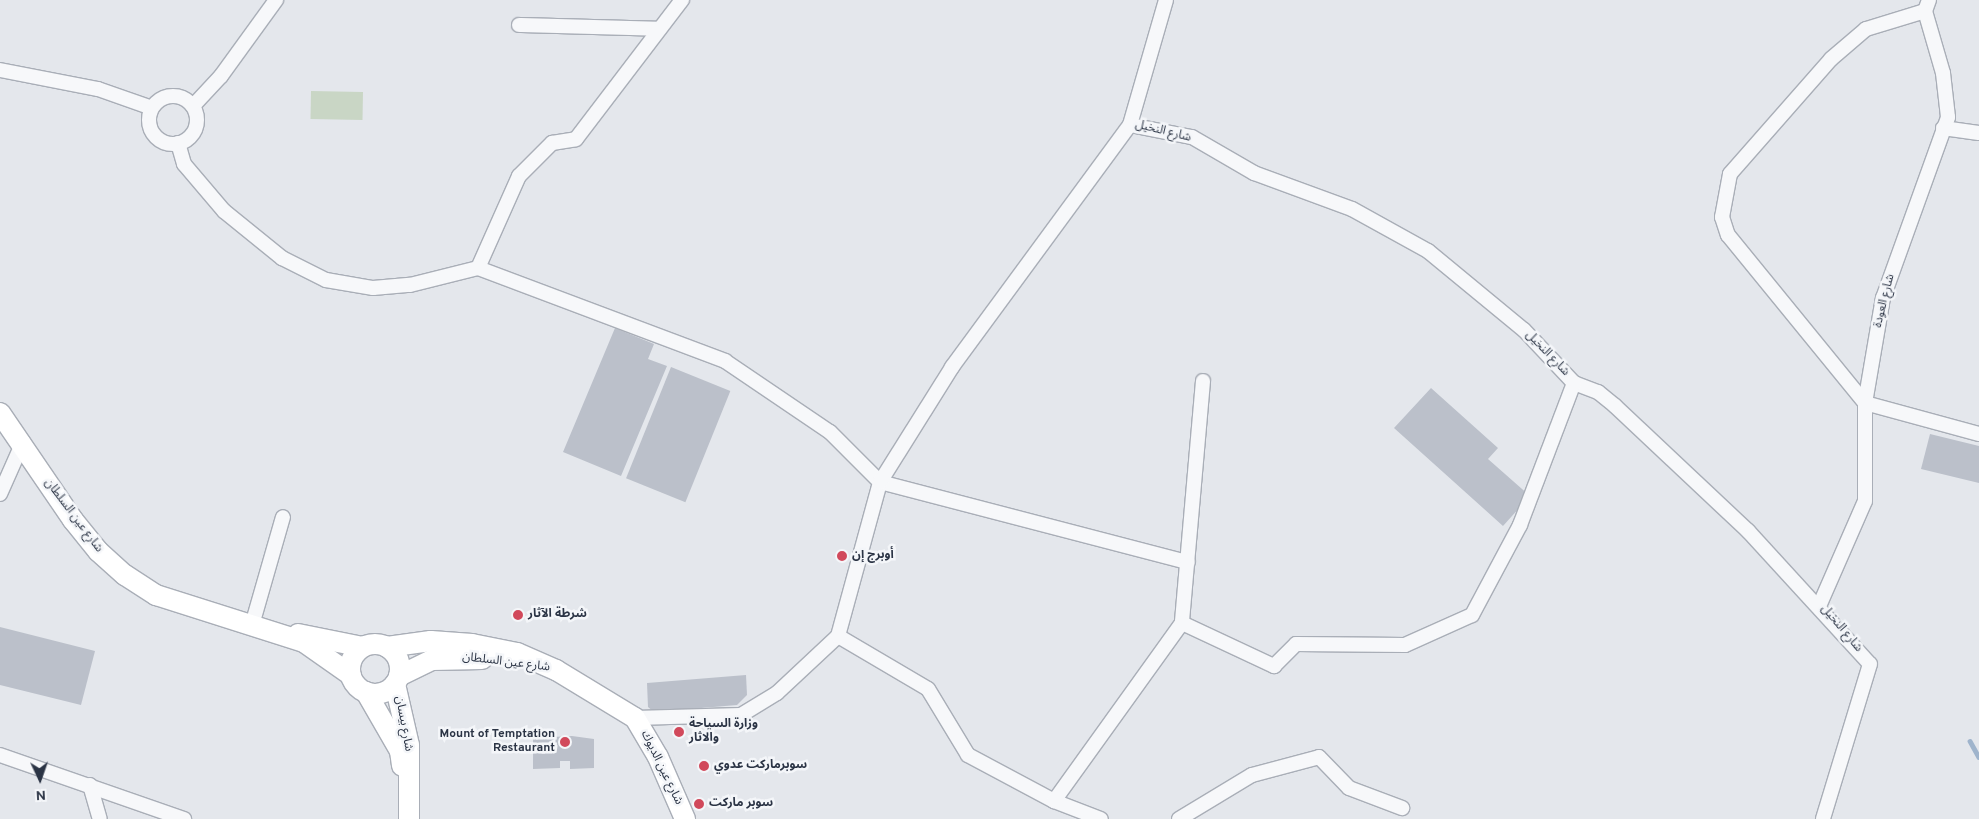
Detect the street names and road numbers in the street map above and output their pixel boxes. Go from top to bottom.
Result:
street label: شارع النخيل [1134,118,1192,146]
street label: شارع العودة [1871,273,1899,329]
street label: شارع النخيل [1522,328,1572,380]
street label: شارع عين السلطان [41,476,105,556]
street label: شارع النخيل [1817,602,1865,656]
street label: شارع عين السلطان [461,650,551,676]
street label: شارع بيسان [391,695,415,753]
street label: شارع عين الديوك [637,729,685,807]

